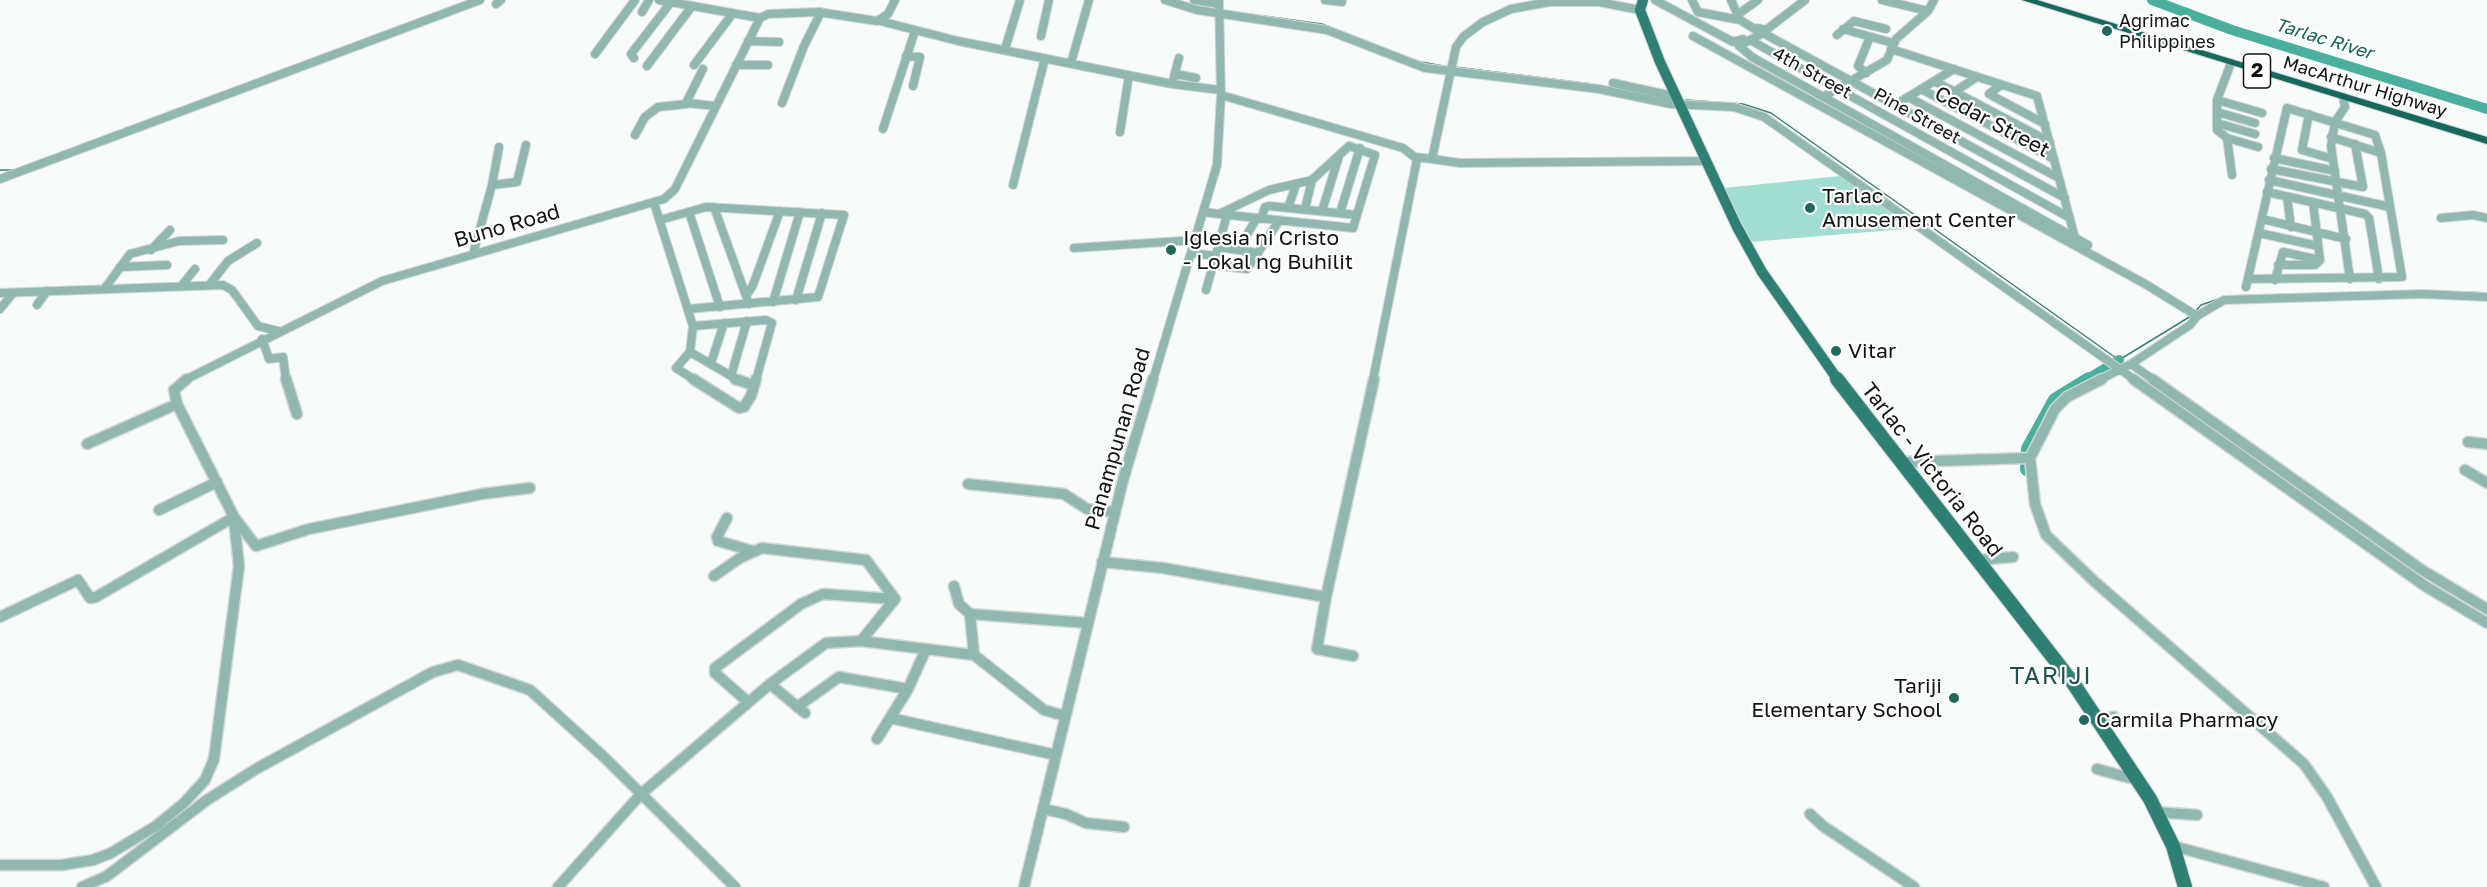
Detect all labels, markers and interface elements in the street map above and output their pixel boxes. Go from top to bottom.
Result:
place label: Agrimac Philippines [2119,10,2215,52]
water label: Tarlac River [2272,14,2376,64]
marker: Agrimac Philippines [2100,24,2114,38]
street label: 4th Street [1769,42,1855,104]
street label: MacArthur Highway [2280,52,2450,122]
road number: 2 [2244,54,2270,88]
street label: Cedar Street [1930,81,2054,163]
street label: Pine Street [1870,83,1964,149]
place label: Tarlac Amusement Center [1822,183,2016,233]
street label: Buno Road [451,199,563,253]
marker: Tarlac Amusement Center [1803,201,1817,215]
place label: Iglesia ni Cristo - Lokal ng Buhilit [1183,225,1353,275]
marker: Iglesia ni Cristo - Lokal ng Buhilit [1164,243,1178,257]
place label: Vitar [1848,338,1896,364]
marker: Vitar [1829,344,1843,358]
street label: Panampunan Road [1080,345,1156,533]
street label: Tarlac - Victoria Road [1856,378,2008,562]
district label: TARIJI [2010,662,2092,690]
place label: Tariji Elementary School [1751,673,1942,723]
marker: Tariji Elementary School [1947,691,1961,705]
place label: Carmila Pharmacy [2096,707,2278,733]
marker: Carmila Pharmacy [2077,713,2091,727]

